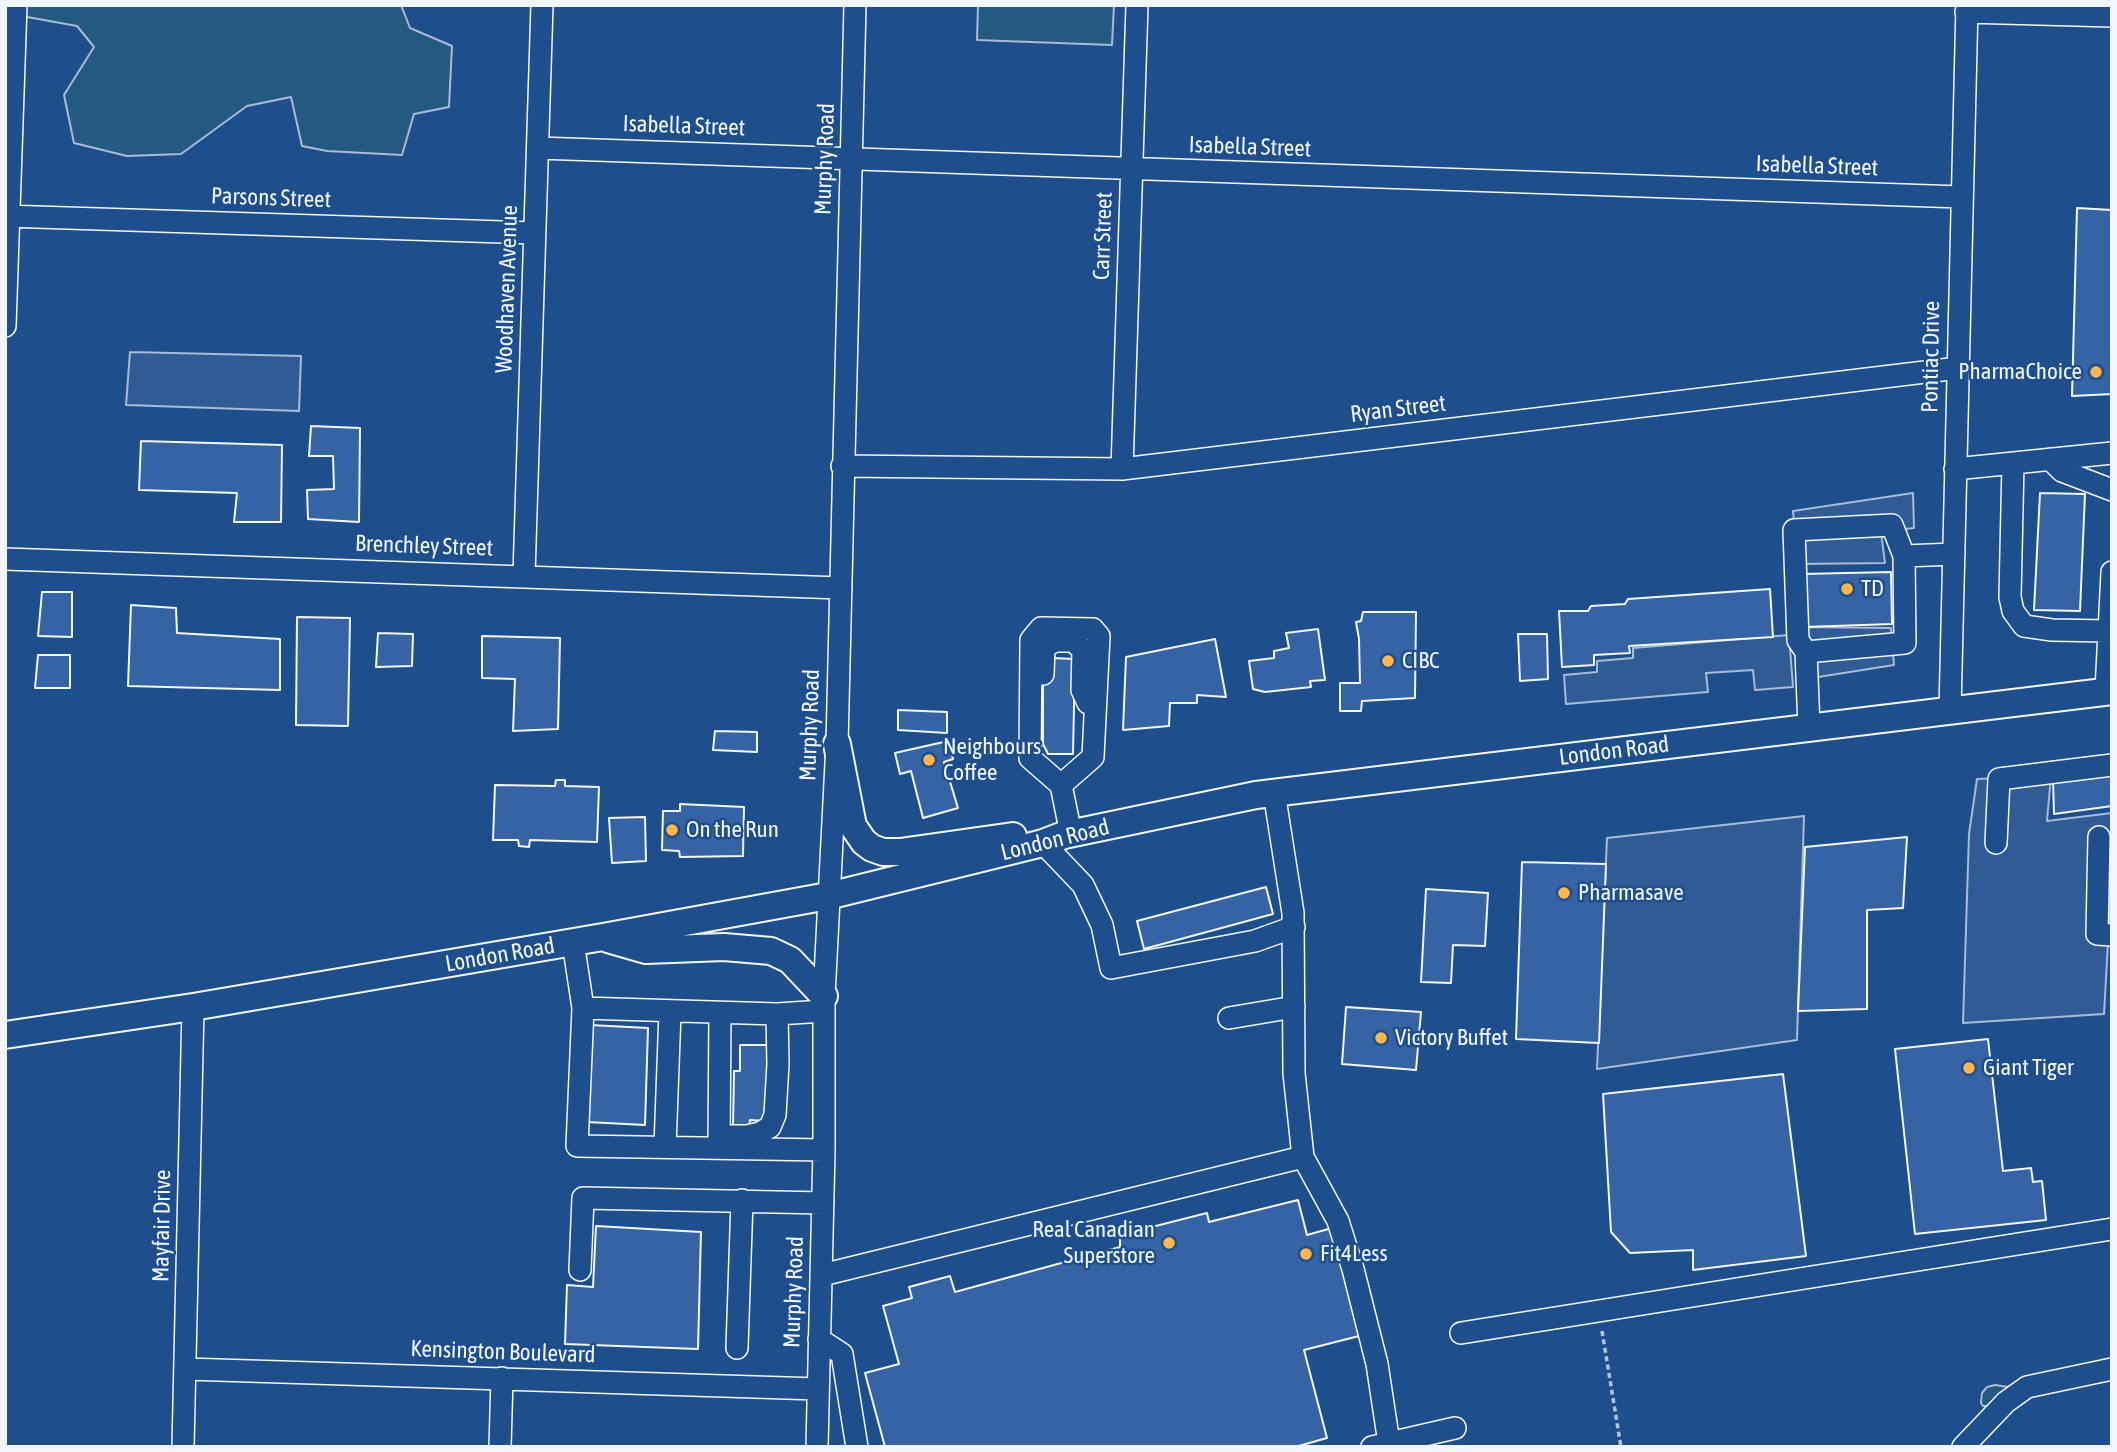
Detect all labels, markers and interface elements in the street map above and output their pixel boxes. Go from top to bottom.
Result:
street label: Murphy Road [809,103,841,215]
street label: Isabella Street [622,110,746,142]
street label: Isabella Street [1188,131,1312,163]
street label: Isabella Street [1755,150,1879,182]
street label: Parsons Street [211,182,331,214]
street label: Carr Street [1088,191,1118,281]
street label: Woodhaven Avenue [490,205,524,373]
street label: Pontiac Drive [1916,301,1946,413]
place label: PharmaChoice [1958,358,2082,386]
marker: PharmaChoice [2088,364,2104,380]
street label: Ryan Street [1349,389,1447,429]
street label: Brenchley Street [355,530,493,562]
place label: TD [1861,575,1884,603]
marker: TD [1839,581,1855,597]
place label: CIBC [1402,647,1439,675]
marker: CIBC [1380,653,1396,669]
street label: Murphy Road [794,669,826,781]
street label: London Road [1557,731,1671,771]
place label: Neighbours Coffee [943,733,1041,787]
marker: Neighbours Coffee [921,752,937,768]
street label: London Road [998,813,1112,867]
place label: On the Run [686,816,779,844]
marker: On the Run [664,822,680,838]
place label: Pharmasave [1578,879,1684,907]
marker: Pharmasave [1556,885,1572,901]
street label: London Road [443,932,557,978]
place label: Victory Buffet [1395,1024,1508,1052]
marker: Victory Buffet [1373,1030,1389,1046]
place label: Giant Tiger [1983,1054,2074,1082]
marker: Giant Tiger [1961,1060,1977,1076]
street label: Mayfair Drive [147,1170,177,1282]
place label: Real Canadian Superstore [1032,1216,1155,1270]
marker: Real Canadian Superstore [1161,1235,1177,1251]
street label: Murphy Road [778,1236,810,1348]
place label: Fit4Less [1320,1240,1388,1268]
marker: Fit4Less [1298,1246,1314,1262]
street label: Kensington Boulevard [410,1335,596,1369]

